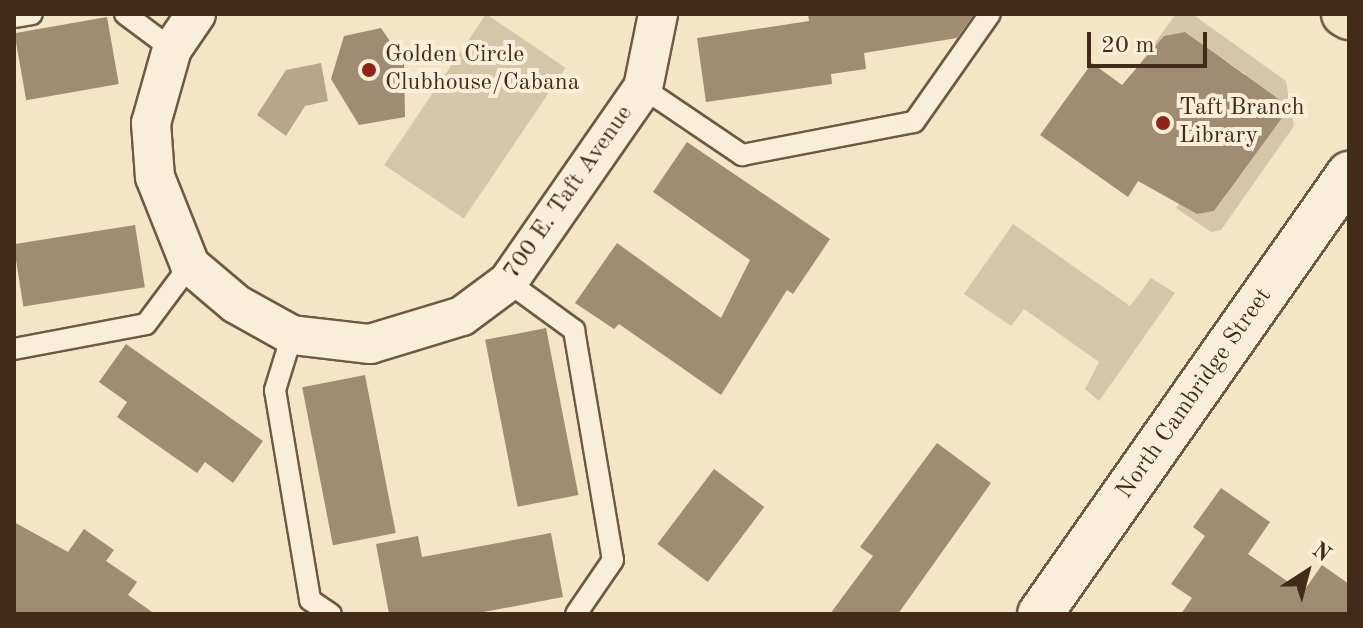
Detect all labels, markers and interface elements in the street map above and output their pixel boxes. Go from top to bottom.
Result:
scale bar [1091,16,1211,66]
text: 20 m [1101,34,1155,58]
place label: Golden Circle Clubhouse/Cabana [385,42,580,98]
marker: Golden Circle Clubhouse/Cabana [360,61,378,79]
place label: Taft Branch Library [1179,95,1305,151]
street label: 700 E. Taft Avenue [498,101,640,285]
marker: Taft Branch Library [1154,114,1172,132]
street label: North Cambridge Street [1111,283,1279,505]
north arrow [1267,532,1347,612]
text: N [1308,539,1334,566]

